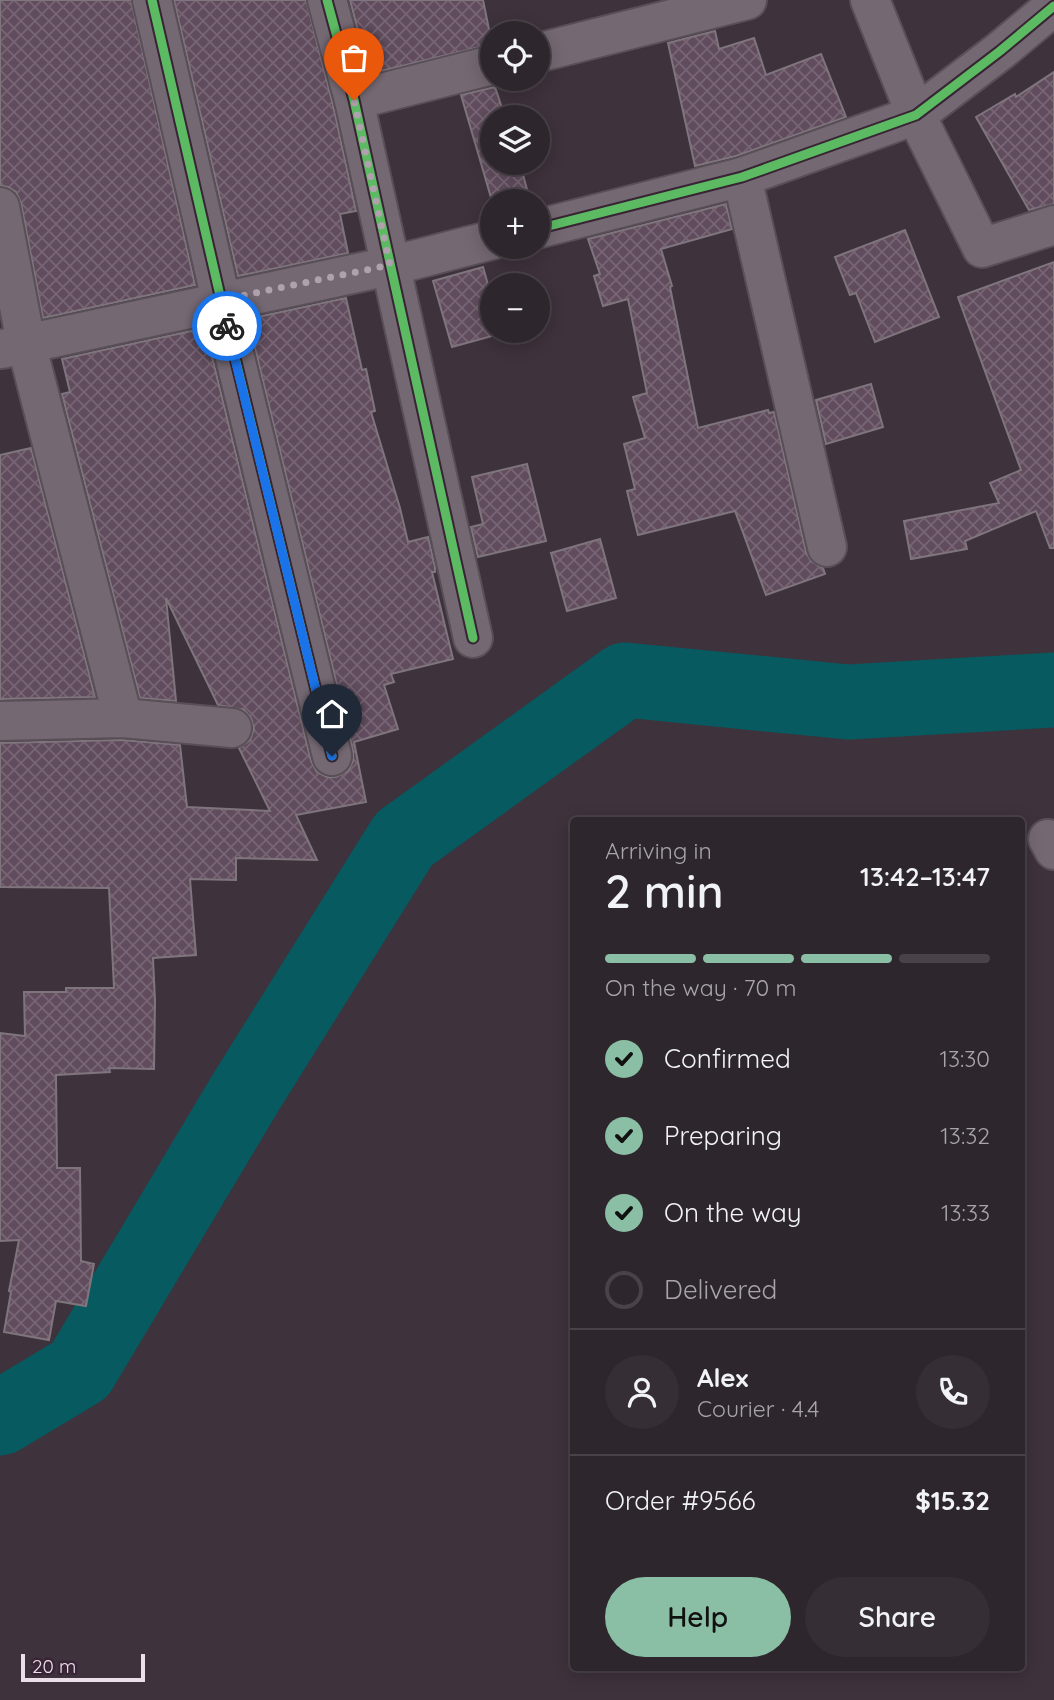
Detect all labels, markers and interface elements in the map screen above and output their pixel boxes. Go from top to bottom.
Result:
map controls [480,21,550,343]
button: locate [480,21,550,91]
pin [324,28,384,100]
icon: bag [335,39,373,77]
button: layers [480,105,550,175]
button: + [480,189,550,259]
button: − [480,273,550,343]
courier [192,291,262,361]
icon: bike [208,307,246,345]
pin [302,684,362,756]
icon: home [313,695,351,733]
text: Arriving in [605,836,712,865]
text: 13:42–13:47 [860,860,990,893]
text: 2 min [605,862,724,920]
text: On the way · 70 m [605,973,797,1002]
icon: check [605,1040,643,1078]
text: Confirmed [664,1042,791,1075]
text: 13:30 [939,1044,990,1073]
icon: check [605,1117,643,1155]
text: Preparing [664,1119,782,1152]
text: 13:32 [940,1121,990,1150]
icon: check [605,1194,643,1232]
text: On the way [664,1196,802,1229]
text: 13:33 [941,1198,990,1227]
text: Delivered [664,1273,777,1306]
button: person [605,1355,679,1429]
button: phone [916,1355,990,1429]
text: Alex [697,1361,748,1394]
text: Courier · 4.4 [697,1394,819,1423]
text: Order #9566 [605,1484,756,1517]
text: $15.32 [915,1484,990,1517]
button: Help [605,1577,791,1657]
button: Share [805,1577,990,1657]
scale bar [21,1651,145,1683]
text: 20 m [32,1654,76,1678]

